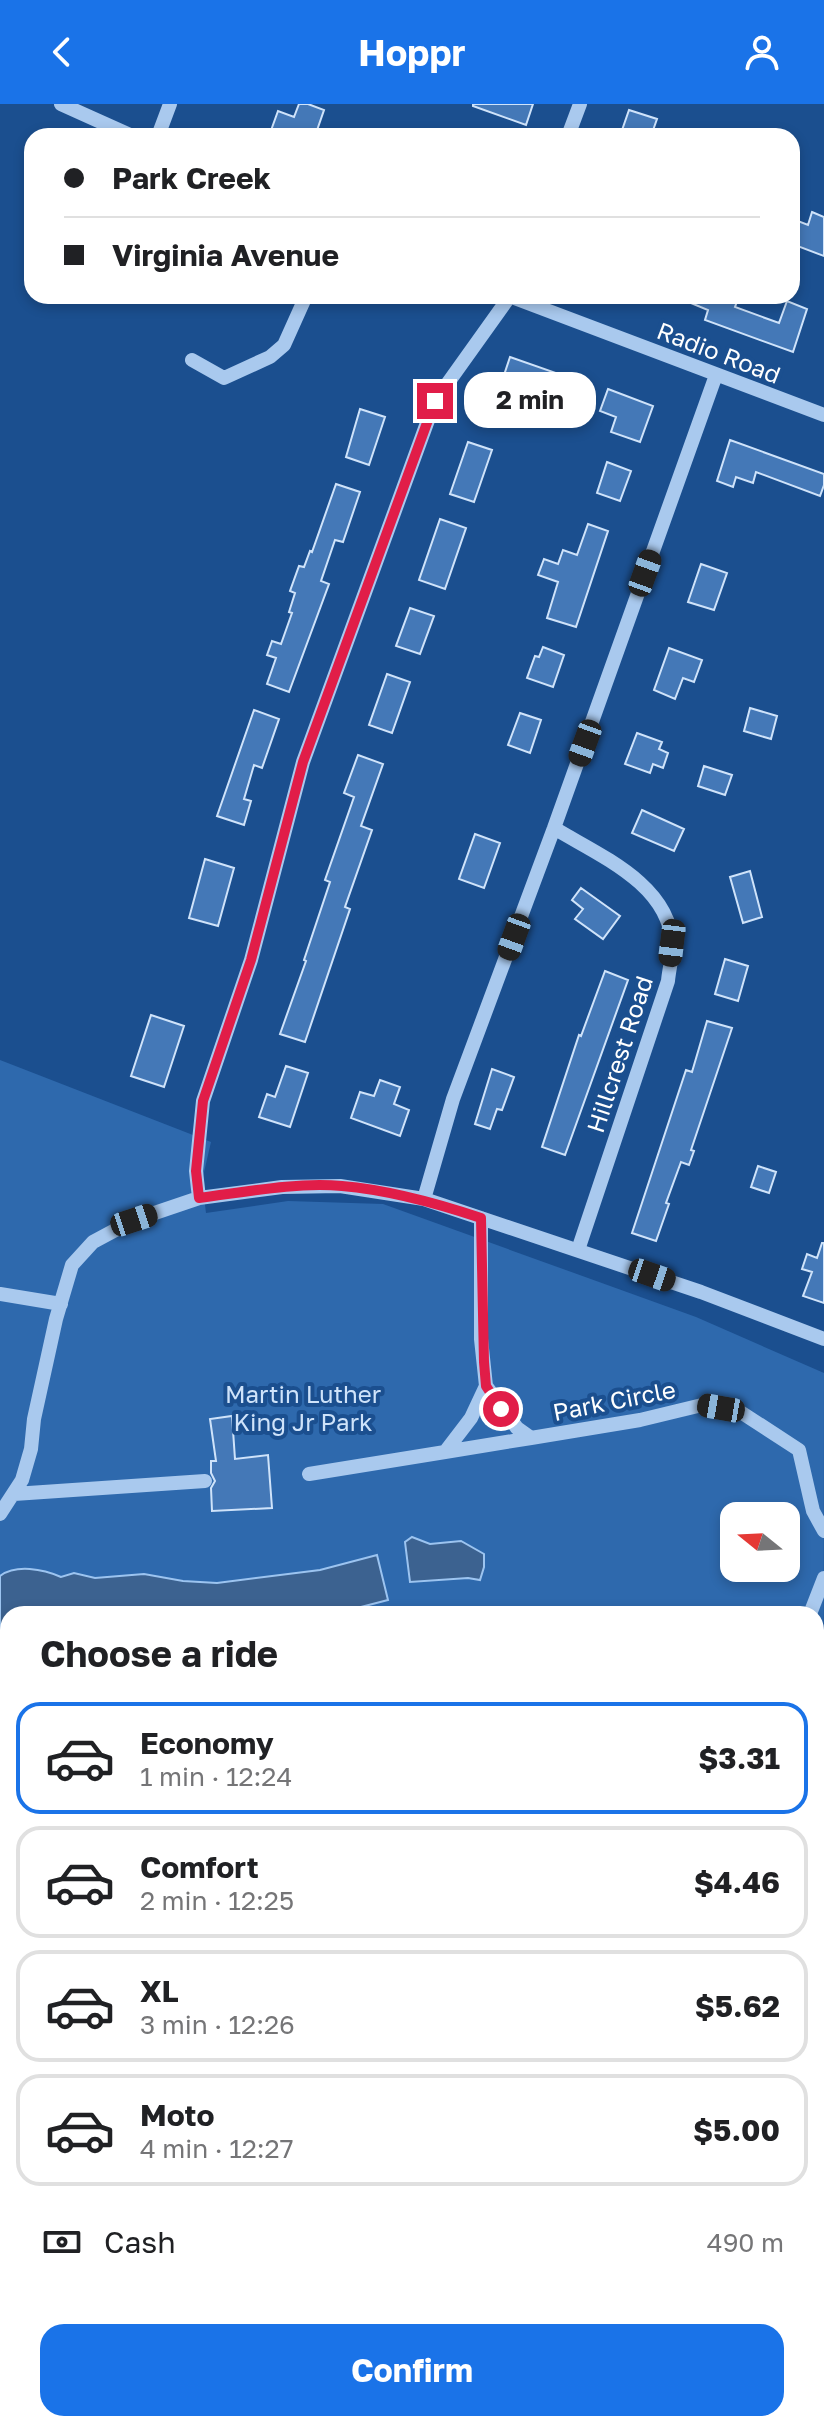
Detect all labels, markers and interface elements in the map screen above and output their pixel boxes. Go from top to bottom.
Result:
icon: back [40,30,84,74]
icon: person [740,30,784,74]
text: Hoppr [358,31,466,74]
text: Park Creek [112,160,271,196]
text: Virginia Avenue [112,237,339,273]
street label: Radio Road [653,315,785,389]
callout: 2 min [463,373,595,429]
route end [417,383,453,419]
text: 2 min [496,384,564,415]
car [626,546,664,600]
car [566,716,604,770]
car [495,910,533,964]
car [657,918,687,968]
street label: Hillcrest Road [580,972,658,1136]
car [107,1201,161,1239]
car [625,1256,679,1294]
street label: Park Circle [550,1374,678,1426]
park label: Martin Luther King Jr Park [225,1379,381,1436]
route start [483,1391,519,1427]
car [695,1392,747,1424]
north arrow [720,1502,800,1582]
map controls [720,1502,800,1582]
text: Choose a ride [40,1632,278,1675]
icon: car [44,1722,116,1794]
text: Economy [140,1725,274,1761]
text: $3.31 [698,1740,780,1776]
text: 1 min · 12:24 [140,1761,292,1792]
icon: car [44,1846,116,1918]
text: Comfort [140,1849,259,1885]
text: $4.46 [694,1864,780,1900]
text: 2 min · 12:25 [140,1885,294,1916]
icon: car [44,1970,116,2042]
text: XL [140,1973,179,2009]
text: $5.62 [695,1988,780,2024]
text: 3 min · 12:26 [140,2009,295,2040]
icon: car [44,2094,116,2166]
text: Moto [140,2097,215,2133]
text: $5.00 [693,2112,780,2148]
text: 4 min · 12:27 [140,2133,293,2164]
icon: cash [40,2220,84,2264]
text: Cash [104,2224,176,2260]
text: 490 m [707,2227,784,2258]
button: Confirm [40,2324,784,2416]

